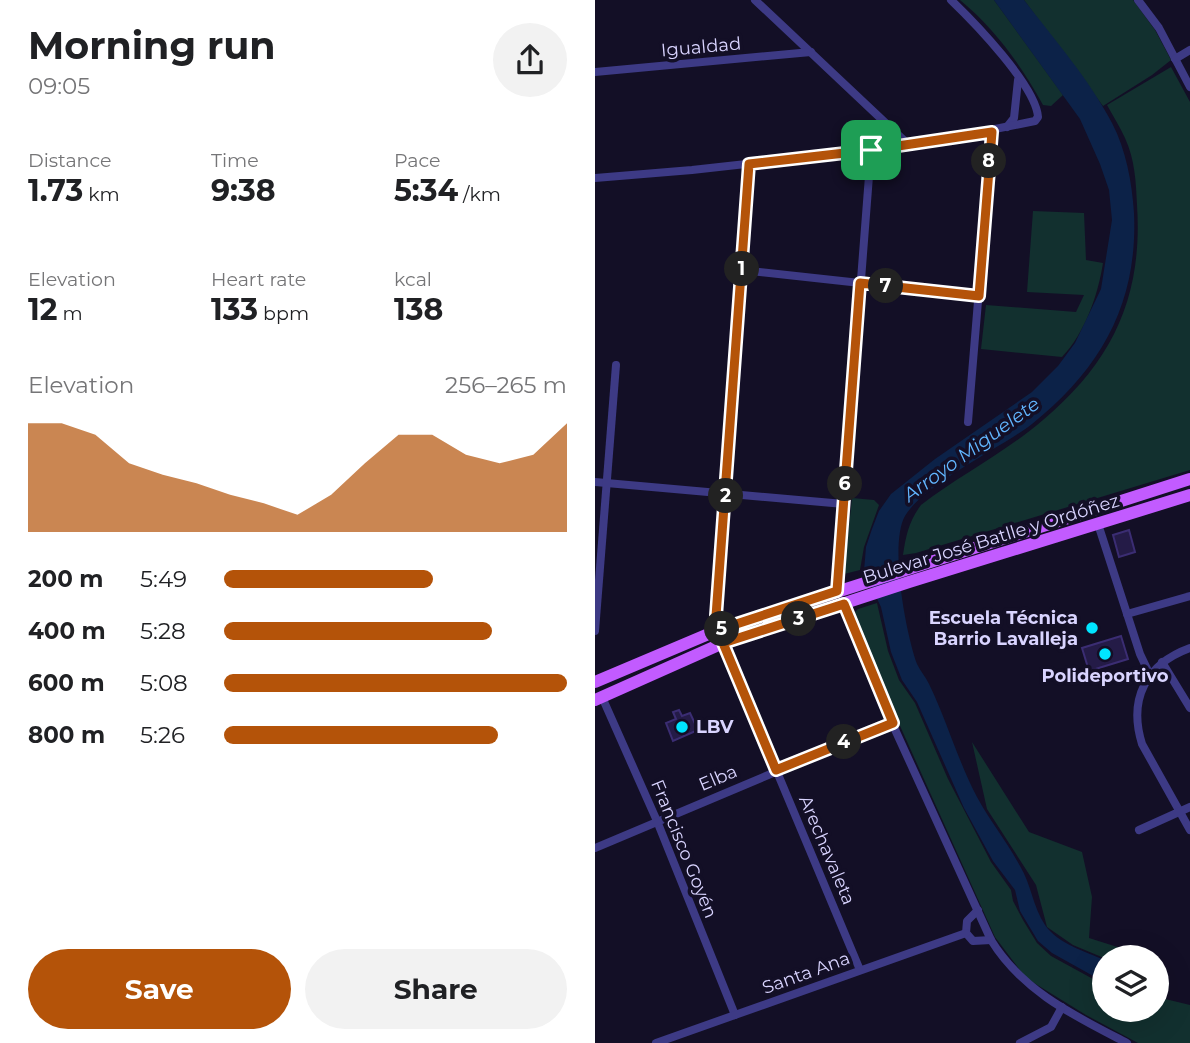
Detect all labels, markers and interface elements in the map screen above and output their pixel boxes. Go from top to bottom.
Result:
text: Morning run [28,22,276,69]
button: share [493,23,567,97]
street label: Igualdad [660,33,742,61]
text: 09:05 [28,72,90,100]
pin [841,120,901,180]
icon: arrive [852,131,890,169]
pin: 8 [971,144,1007,178]
text: Distance [28,149,111,172]
text: Time [211,149,259,172]
text: Pace [394,149,441,172]
text: 8 [982,149,995,172]
text: 1.73 [28,172,83,209]
text: 9:38 [211,172,276,209]
text: 5:34 [394,172,458,209]
text: km [83,183,120,206]
text: /km [458,183,501,206]
pin: 1 [725,252,759,286]
text: 1 [738,257,745,280]
text: Elevation [28,268,116,291]
text: Heart rate [211,268,306,291]
text: kcal [394,268,432,291]
pin: 7 [869,268,903,304]
text: 7 [880,274,891,297]
text: 12 [28,291,57,328]
text: 133 [211,291,258,328]
text: 138 [394,291,443,328]
text: m [57,302,83,325]
text: bpm [258,302,309,325]
text: Elevation [28,371,134,399]
text: 256–265 m [445,371,567,399]
water label: Arroyo Miguelete [898,392,1044,507]
pin: 6 [827,466,863,502]
text: 6 [838,472,851,495]
pin: 2 [709,478,743,514]
text: 2 [720,484,731,507]
street label: Bulevar José Batlle y Ordóñez [860,489,1122,589]
text: 200 m [28,565,103,593]
text: 5:49 [140,565,187,593]
pin: 3 [781,602,817,636]
text: 3 [793,607,804,630]
place label: Escuela Técnica Barrio Lavalleja [929,607,1078,650]
pin: 5 [705,612,739,646]
text: 400 m [28,617,106,645]
text: 5:28 [140,617,186,645]
text: 5 [716,617,727,640]
marker: Escuela Técnica Barrio Lavalleja [1084,620,1100,636]
marker: Polideportivo [1097,646,1113,662]
place label: Polideportivo [1041,665,1169,687]
text: 600 m [28,669,105,697]
text: 5:08 [140,669,188,697]
place label: LBV [696,716,734,738]
marker: LBV [674,719,690,735]
text: 800 m [28,721,105,749]
text: 5:26 [140,721,185,749]
pin: 4 [827,724,861,760]
text: 4 [837,730,850,753]
street label: Elba [695,760,741,796]
street label: Francisco Goyén [646,776,722,922]
street label: Arechavaleta [794,792,860,908]
map controls [1092,945,1169,1022]
button: layers [1092,945,1169,1022]
street label: Santa Ana [759,947,853,999]
button: Save [28,949,291,1029]
button: Share [305,949,567,1029]

